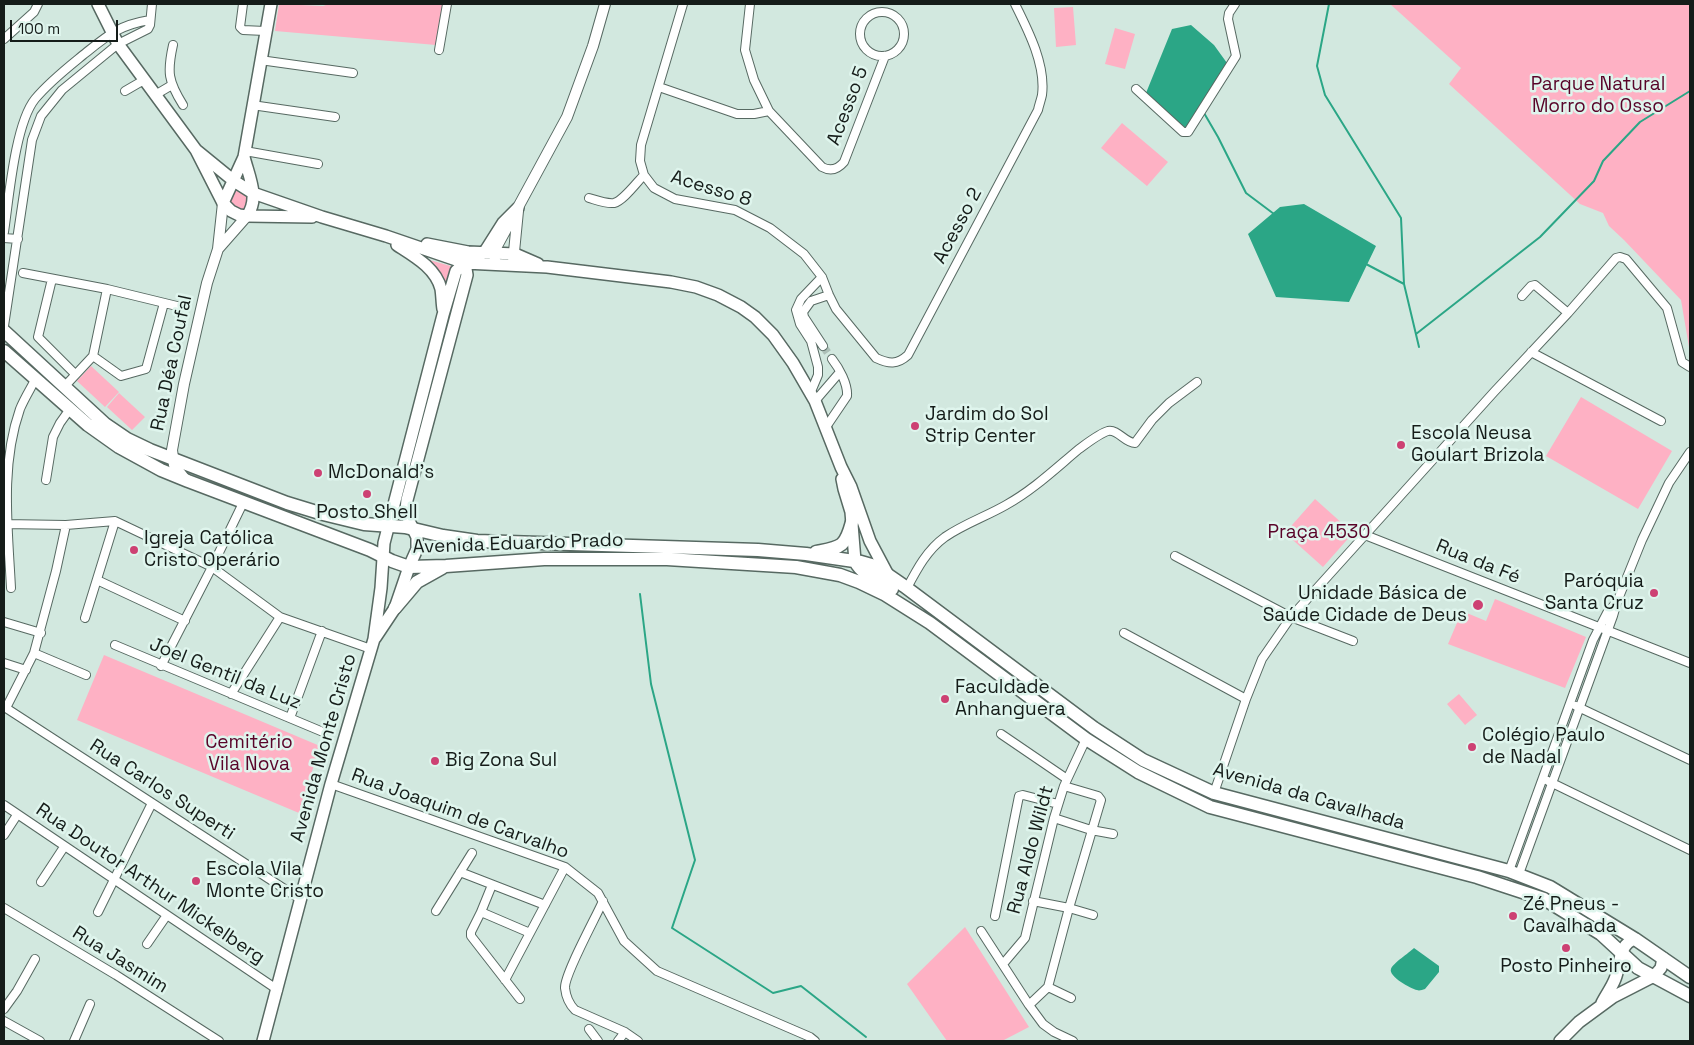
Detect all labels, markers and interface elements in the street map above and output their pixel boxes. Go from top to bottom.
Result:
scale bar [12,10,120,42]
text: 100 m [18,19,60,38]
street label: Acesso 5 [823,63,873,149]
park label: Parque Natural Morro do Osso [1531,74,1665,118]
street label: Acesso 8 [668,166,754,212]
street label: Acesso 2 [929,184,987,268]
street label: Rua Déa Coufal [146,293,198,433]
place label: Jardim do Sol Strip Center [925,404,1049,448]
marker: Jardim do Sol Strip Center [909,420,921,432]
place label: Escola Neusa Goulart Brizola [1411,423,1545,467]
marker: Escola Neusa Goulart Brizola [1395,439,1407,451]
place label: McDonald's [328,462,434,484]
marker: McDonald's [312,467,324,479]
marker: Posto Shell [361,488,373,500]
place label: Posto Shell [316,502,418,524]
park label: Praça 4530 [1267,522,1371,544]
place label: Igreja Católica Cristo Operário [144,528,280,572]
street label: Avenida Eduardo Prado [412,529,624,559]
street label: Rua da Fé [1433,535,1523,589]
marker: Igreja Católica Cristo Operário [128,544,140,556]
place label: Paróquia Santa Cruz [1545,571,1644,615]
place label: Unidade Básica de Saúde Cidade de Deus [1263,583,1467,627]
marker: Paróquia Santa Cruz [1648,587,1660,599]
marker: Unidade Básica de Saúde Cidade de Deus [1471,598,1485,612]
street label: Joel Gentil da Luz [146,633,304,715]
street label: Avenida Monte Cristo [286,651,362,845]
place label: Faculdade Anhanguera [955,677,1066,721]
marker: Faculdade Anhanguera [939,693,951,705]
place label: Colégio Paulo de Nadal [1482,725,1605,769]
park label: Cemitério Vila Nova [205,732,293,776]
street label: Rua Carlos Superti [85,735,239,845]
marker: Colégio Paulo de Nadal [1466,741,1478,753]
place label: Big Zona Sul [445,750,557,772]
marker: Big Zona Sul [429,755,441,767]
street label: Avenida da Cavalhada [1210,759,1408,835]
street label: Rua Joaquim de Carvalho [348,764,572,864]
street label: Rua Aldo Wildt [1003,783,1059,917]
street label: Rua Doutor Arthur Mickelberg [31,799,269,969]
place label: Escola Vila Monte Cristo [206,859,324,903]
marker: Escola Vila Monte Cristo [190,875,202,887]
place label: Zé Pneus - Cavalhada [1523,894,1619,938]
marker: Zé Pneus - Cavalhada [1507,910,1519,922]
street label: Rua Jasmim [68,922,172,998]
marker: Posto Pinheiro [1560,942,1572,954]
place label: Posto Pinheiro [1500,956,1632,978]

